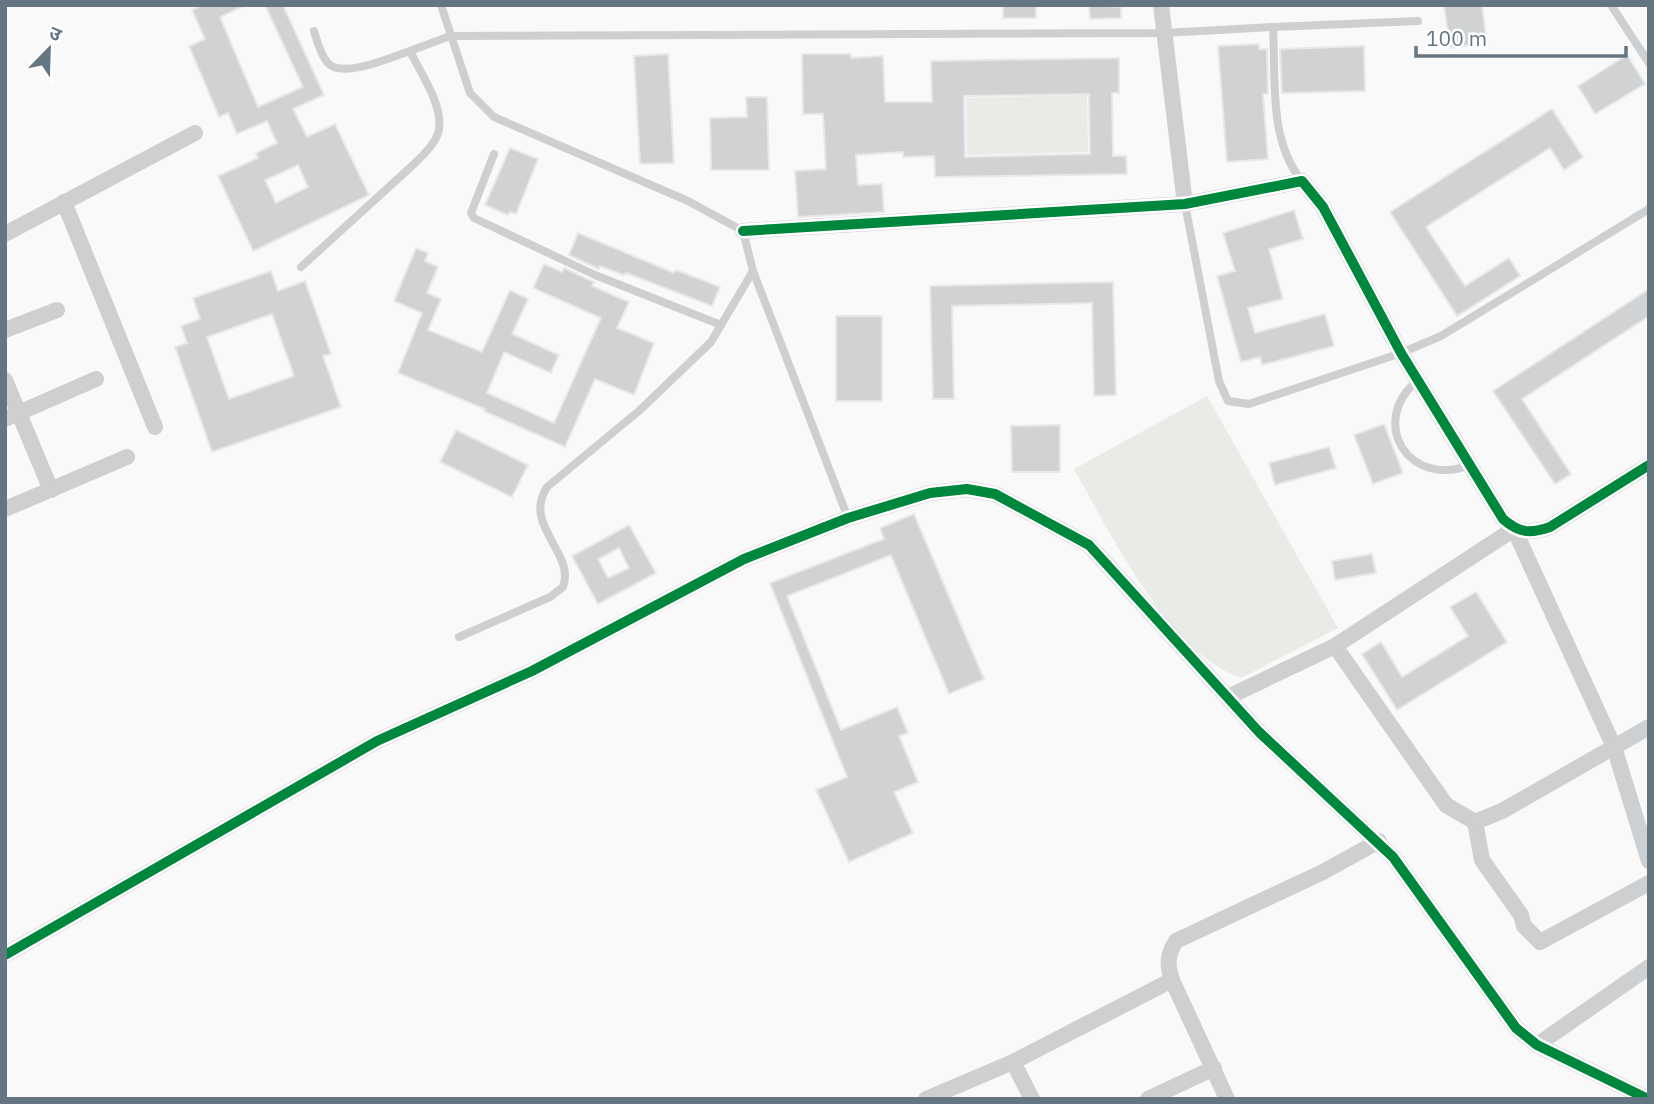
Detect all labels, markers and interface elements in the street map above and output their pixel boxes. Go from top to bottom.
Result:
north arrow [14,14,84,84]
scale bar [1416,14,1626,58]
text: उ [46,20,66,47]
text: 100 m [1426,24,1487,52]

